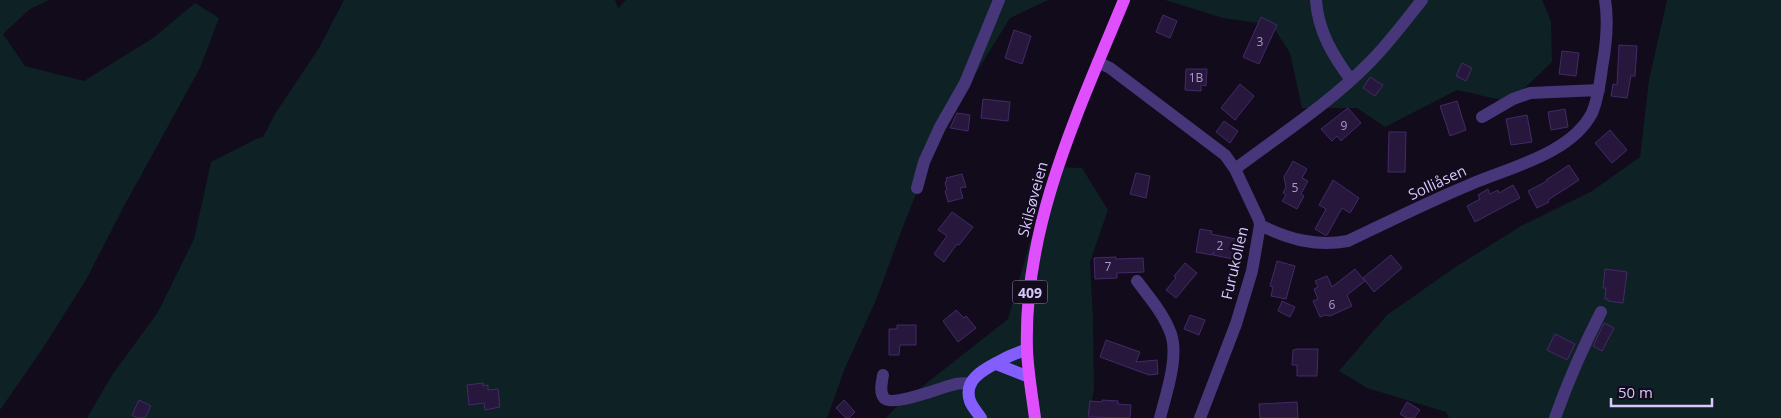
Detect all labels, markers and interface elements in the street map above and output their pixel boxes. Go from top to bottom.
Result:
house number: 3 [1257,33,1264,50]
house number: 1B [1189,69,1204,86]
house number: 9 [1341,117,1348,134]
street label: Skilsøveien [1012,159,1052,239]
street label: Solliåsen [1405,160,1469,204]
house number: 5 [1292,179,1299,196]
street label: Furukollen [1216,225,1252,301]
house number: 2 [1217,237,1224,254]
house number: 7 [1105,258,1112,275]
road number: 409 [1012,280,1048,304]
house number: 6 [1329,296,1336,313]
scale bar [1611,376,1712,408]
text: 50 m [1618,382,1653,402]

